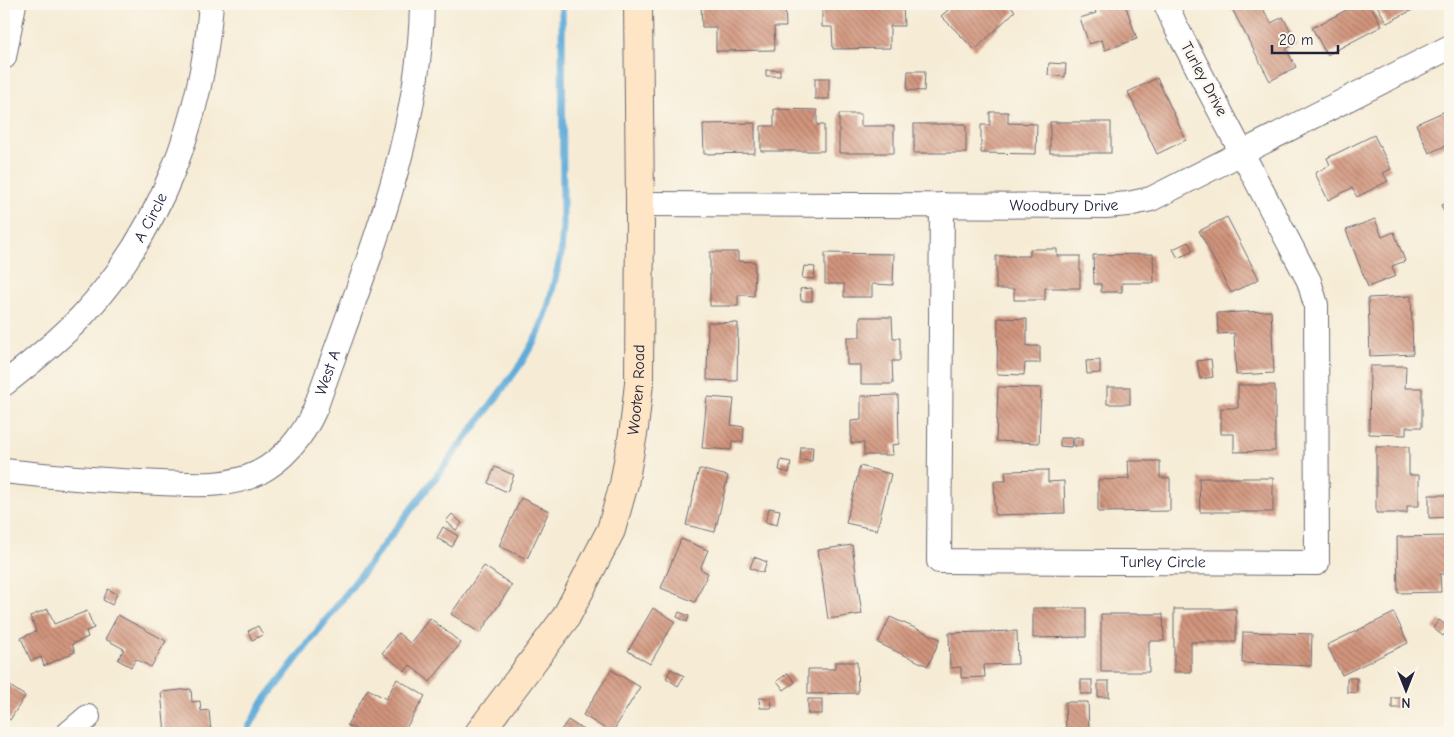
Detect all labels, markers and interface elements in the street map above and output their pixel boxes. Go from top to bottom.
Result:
scale bar [1272,22,1338,54]
text: 20 m [1279,31,1313,49]
street label: Turley Drive [1177,39,1231,119]
street label: A Circle [130,190,171,246]
street label: Woodbury Drive [1010,196,1119,215]
street label: Wooten Road [624,344,648,437]
street label: West A [312,348,344,398]
street label: Turley Circle [1120,553,1206,571]
north arrow [1382,664,1432,714]
text: N [1401,694,1411,711]

